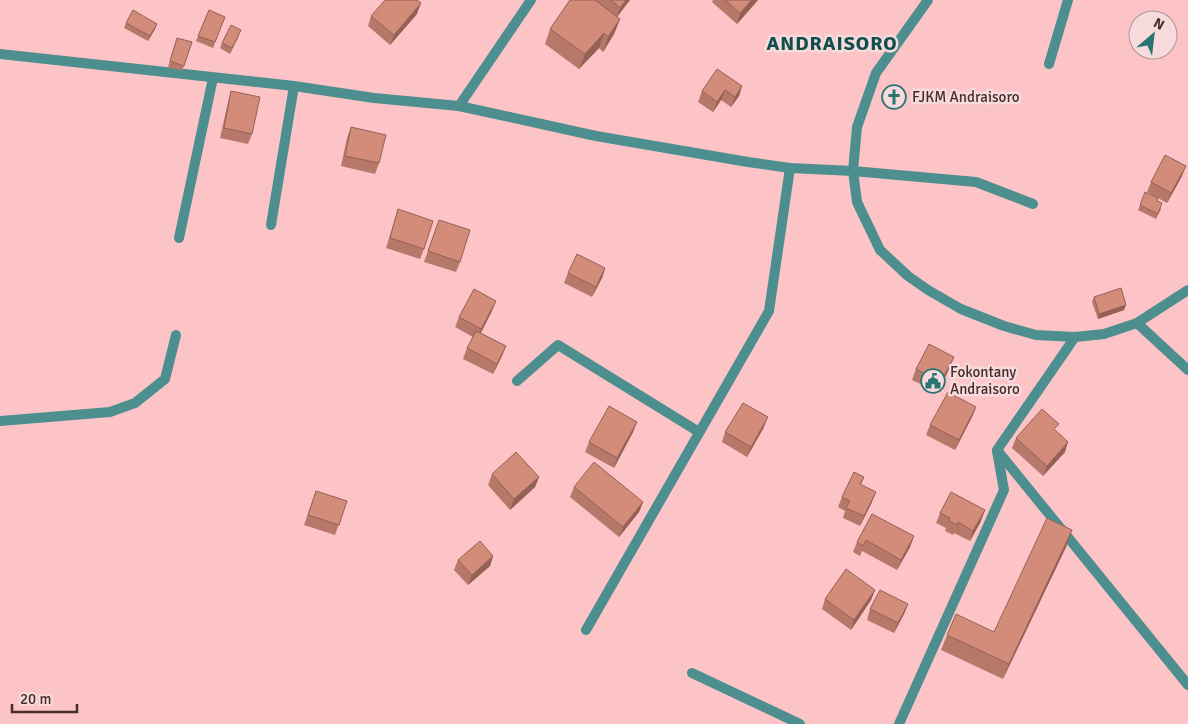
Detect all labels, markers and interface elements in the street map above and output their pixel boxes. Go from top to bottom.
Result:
north arrow [1128,10,1178,60]
text: N [1151,14,1167,34]
district label: ANDRAISORO [766,31,898,56]
church icon: FJKM Andraisoro [881,84,907,110]
place label: FJKM Andraisoro [912,88,1020,106]
place label: Fokontany Andraisoro [950,363,1020,398]
public building icon: Fokontany Andraisoro [920,368,946,394]
scale bar [12,682,78,714]
text: 20 m [20,690,51,708]

